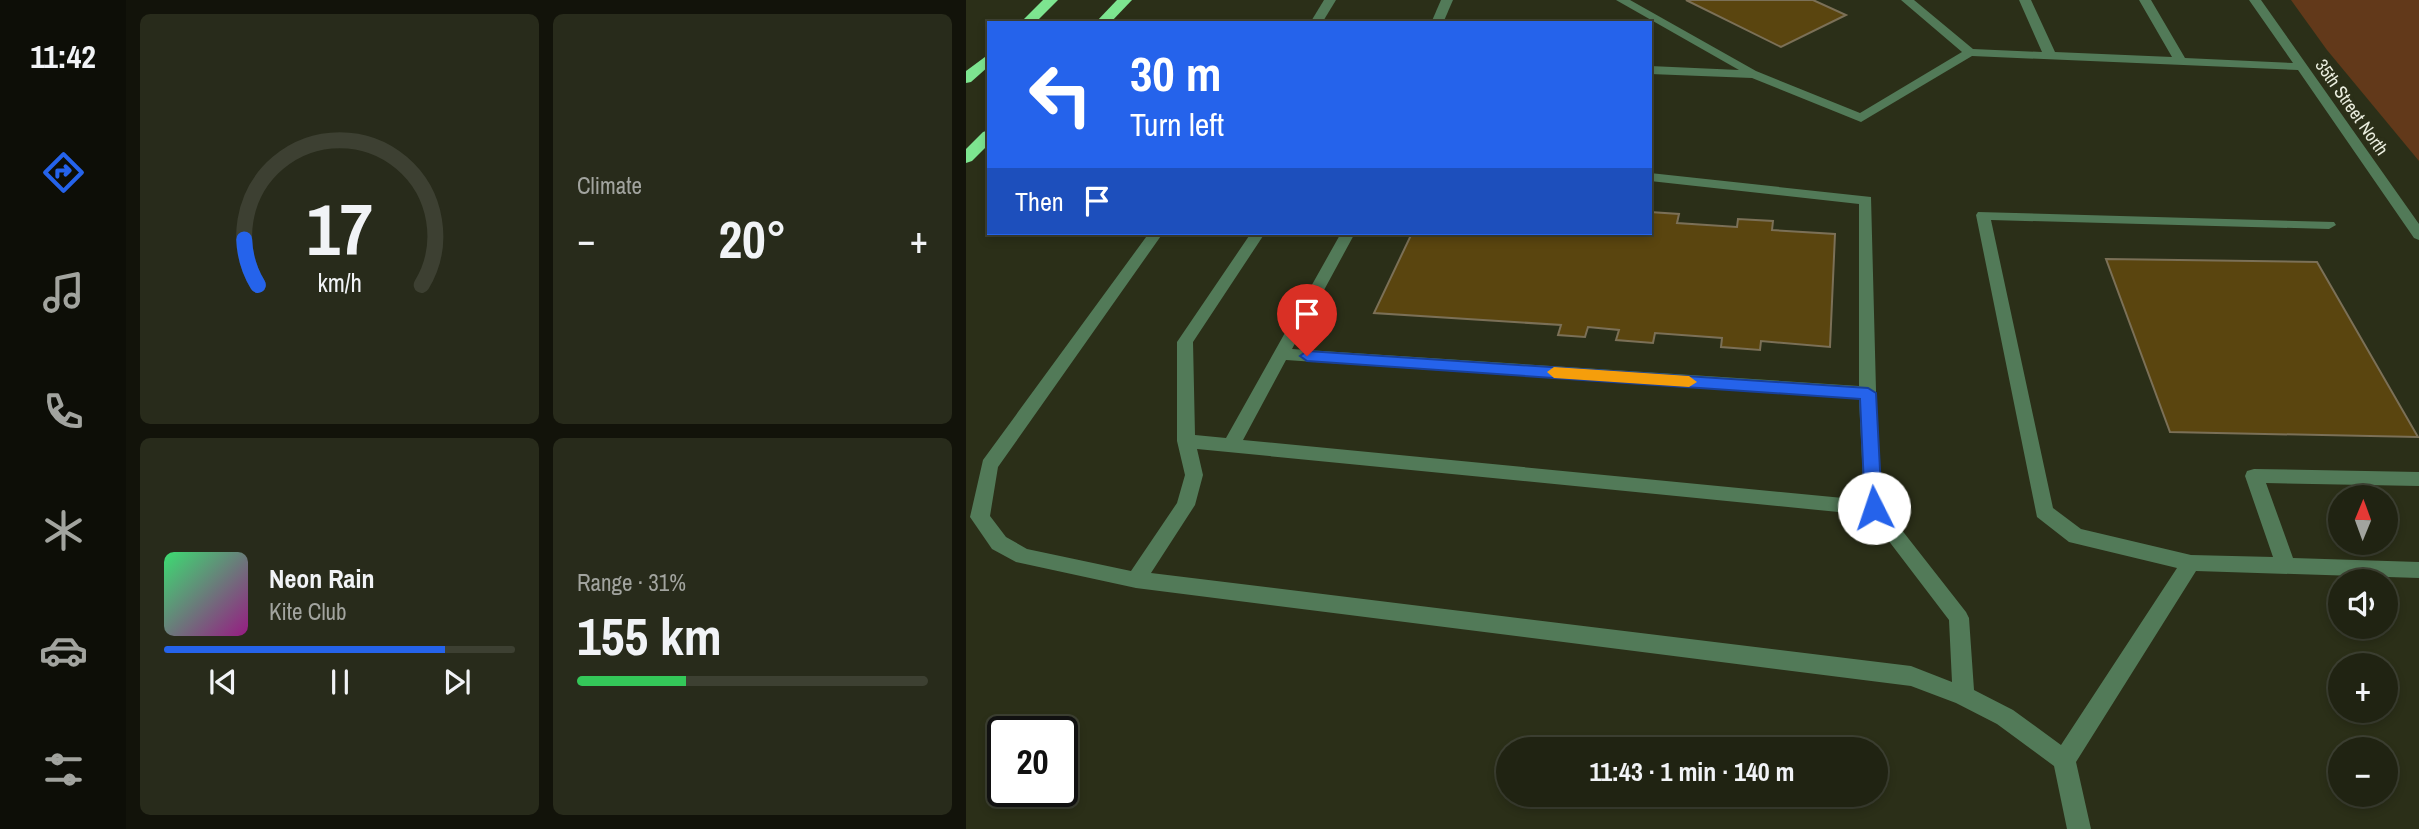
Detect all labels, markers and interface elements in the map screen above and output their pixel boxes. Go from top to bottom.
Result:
text: 11:42 [30,35,96,78]
text: 30 m [1130,40,1222,106]
icon: left [1015,49,1106,140]
street label: 35th Street North [2310,54,2394,160]
text: Turn left [1130,103,1224,146]
icon: directions [39,148,88,197]
text: Climate [577,170,642,201]
text: 17 [306,180,373,278]
icon: arrive [1078,182,1116,220]
text: Then [1015,184,1064,219]
text: 20° [718,204,787,274]
text: − [577,214,595,265]
text: + [910,214,928,265]
text: km/h [317,266,362,300]
icon: music [39,268,88,317]
pin [1277,284,1337,356]
icon: arrive [1288,295,1326,333]
icon: phone [39,387,88,436]
position arrow [1837,471,1911,545]
north arrow [2328,485,2398,555]
map controls [2328,485,2398,807]
icon: climate [39,506,88,555]
text: Neon Rain [269,561,374,596]
text: Range · 31% [577,567,686,598]
button: sound [2328,569,2398,639]
text: Kite Club [269,596,347,627]
text: 155 km [577,601,722,671]
icon: car [39,626,88,675]
button: + [2328,653,2398,723]
icon: previous [204,663,242,701]
icon: pause [321,663,359,701]
icon: next [438,663,476,701]
speed limit sign: 20 [987,716,1078,807]
button: − [2328,737,2398,807]
icon: filters [39,745,88,794]
text: 11:43 · 1 min · 140 m [1589,754,1795,789]

